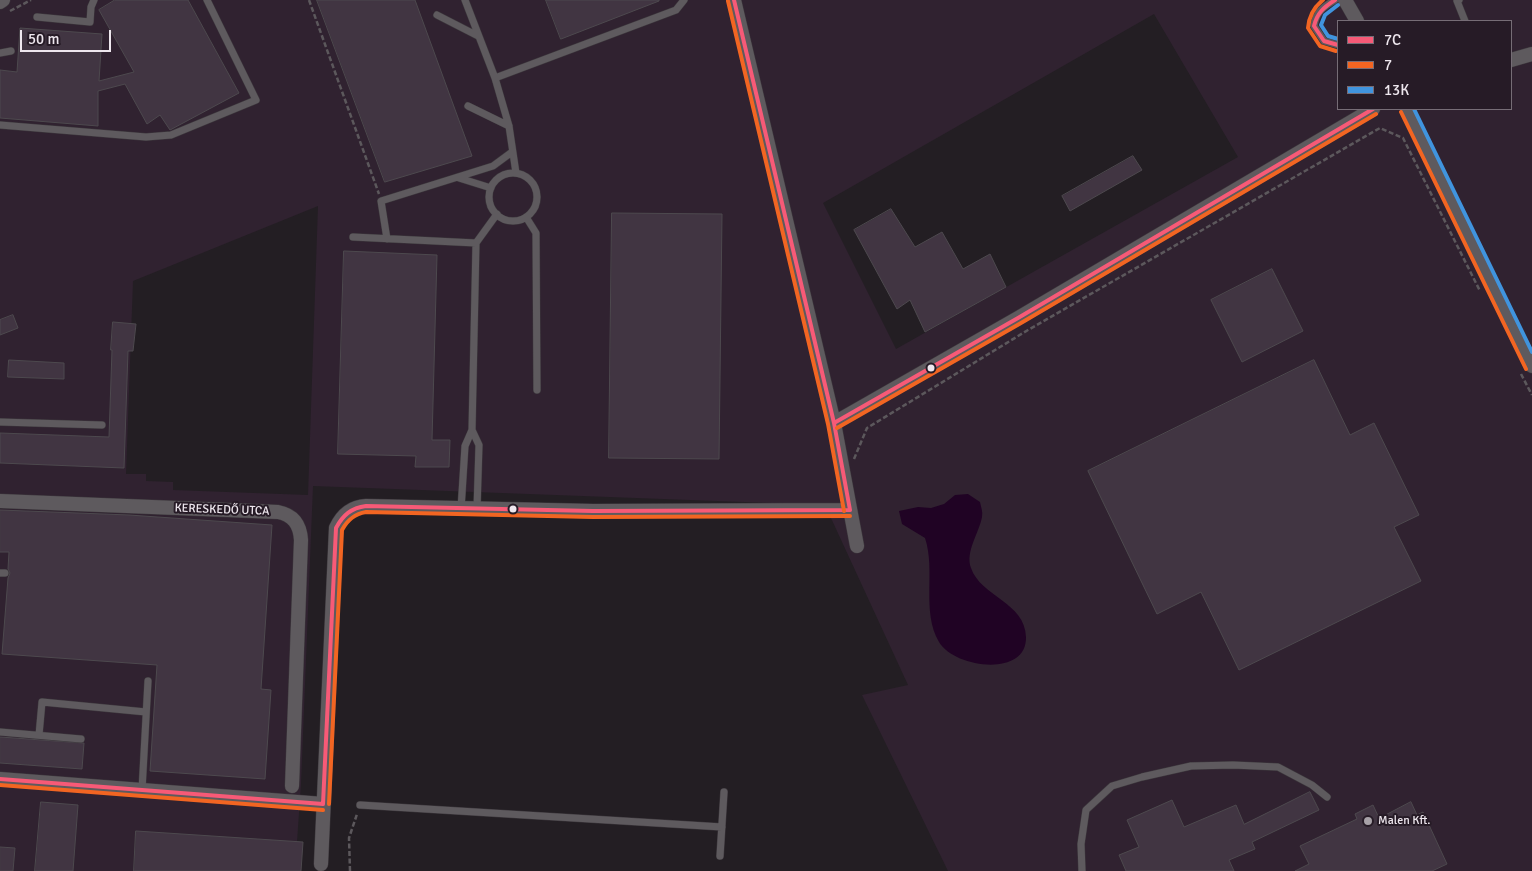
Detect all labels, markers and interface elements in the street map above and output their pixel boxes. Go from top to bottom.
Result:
scale bar [22,20,114,52]
legend [1337,20,1512,110]
text: 50 m [28,30,59,48]
text: 7C [1384,31,1401,49]
text: 7 [1384,56,1392,74]
text: 13K [1384,81,1409,99]
unlabelled marker [926,363,936,373]
street label: KERESKEDŐ UTCA [174,501,270,519]
unlabelled marker [508,504,518,514]
place label: Malen Kft. [1378,814,1430,828]
marker: Malen Kft. [1362,815,1374,827]

